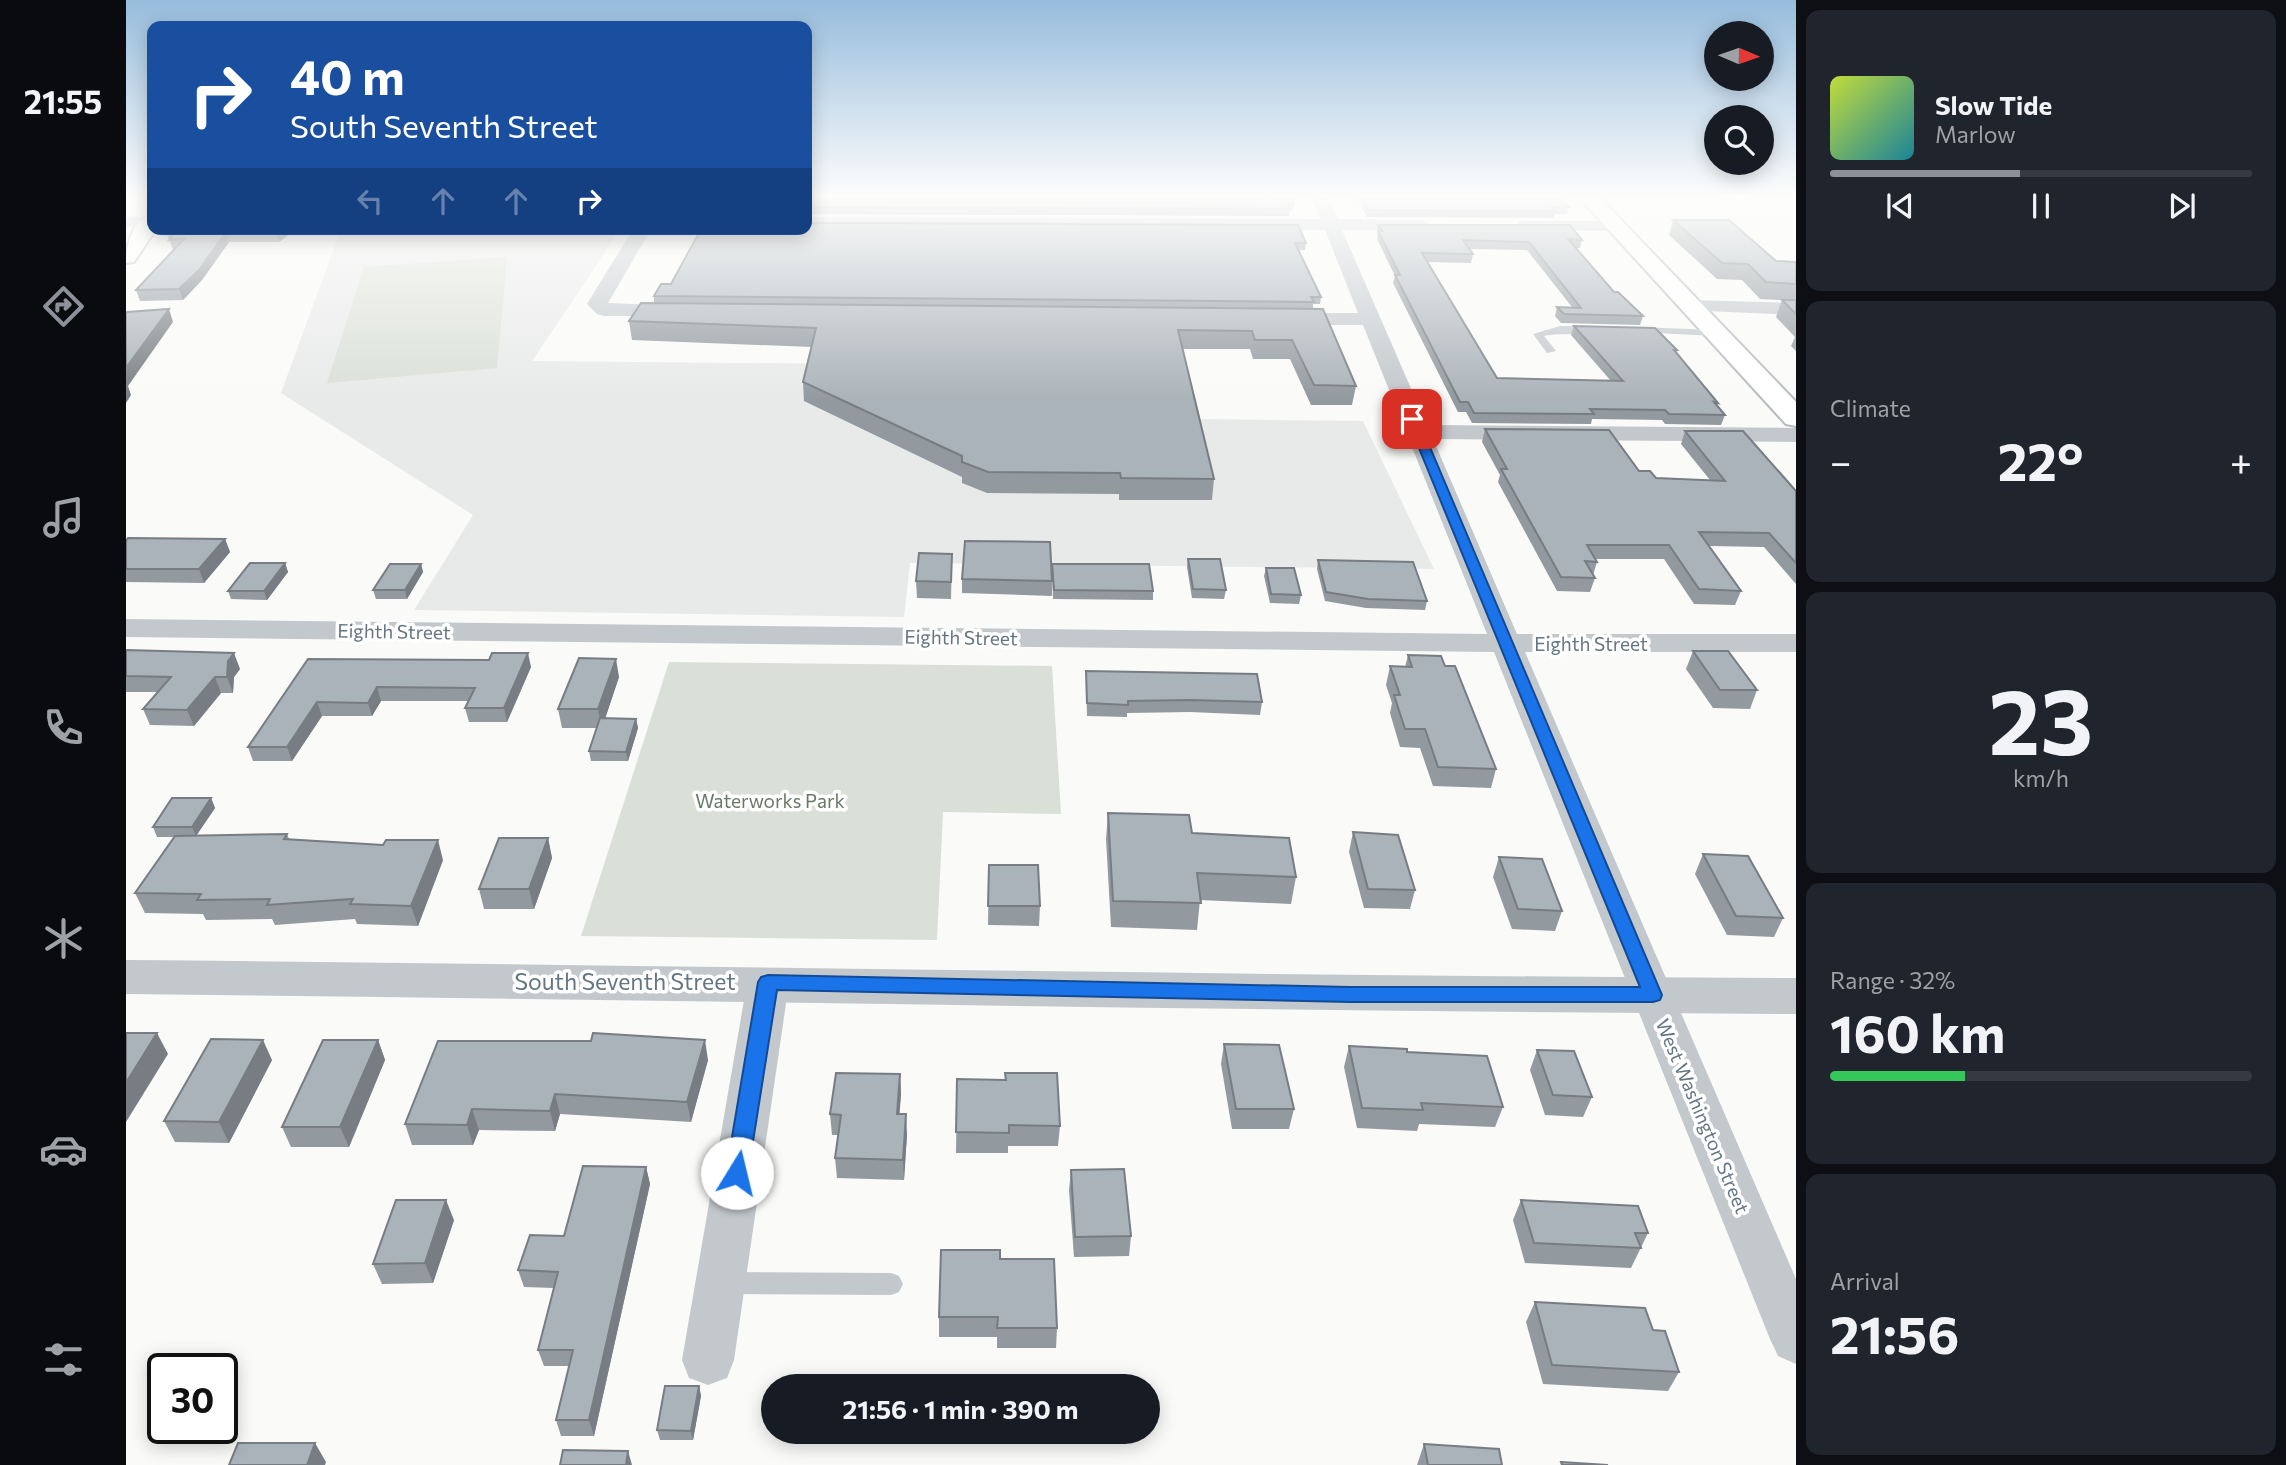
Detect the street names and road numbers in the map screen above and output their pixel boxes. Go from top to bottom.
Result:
street label: Eighth Street [337,619,451,643]
street label: Eighth Street [904,625,1018,649]
street label: Eighth Street [1534,632,1648,655]
street label: South Seventh Street [514,967,736,995]
street label: West Washington Street [1652,1015,1755,1217]

